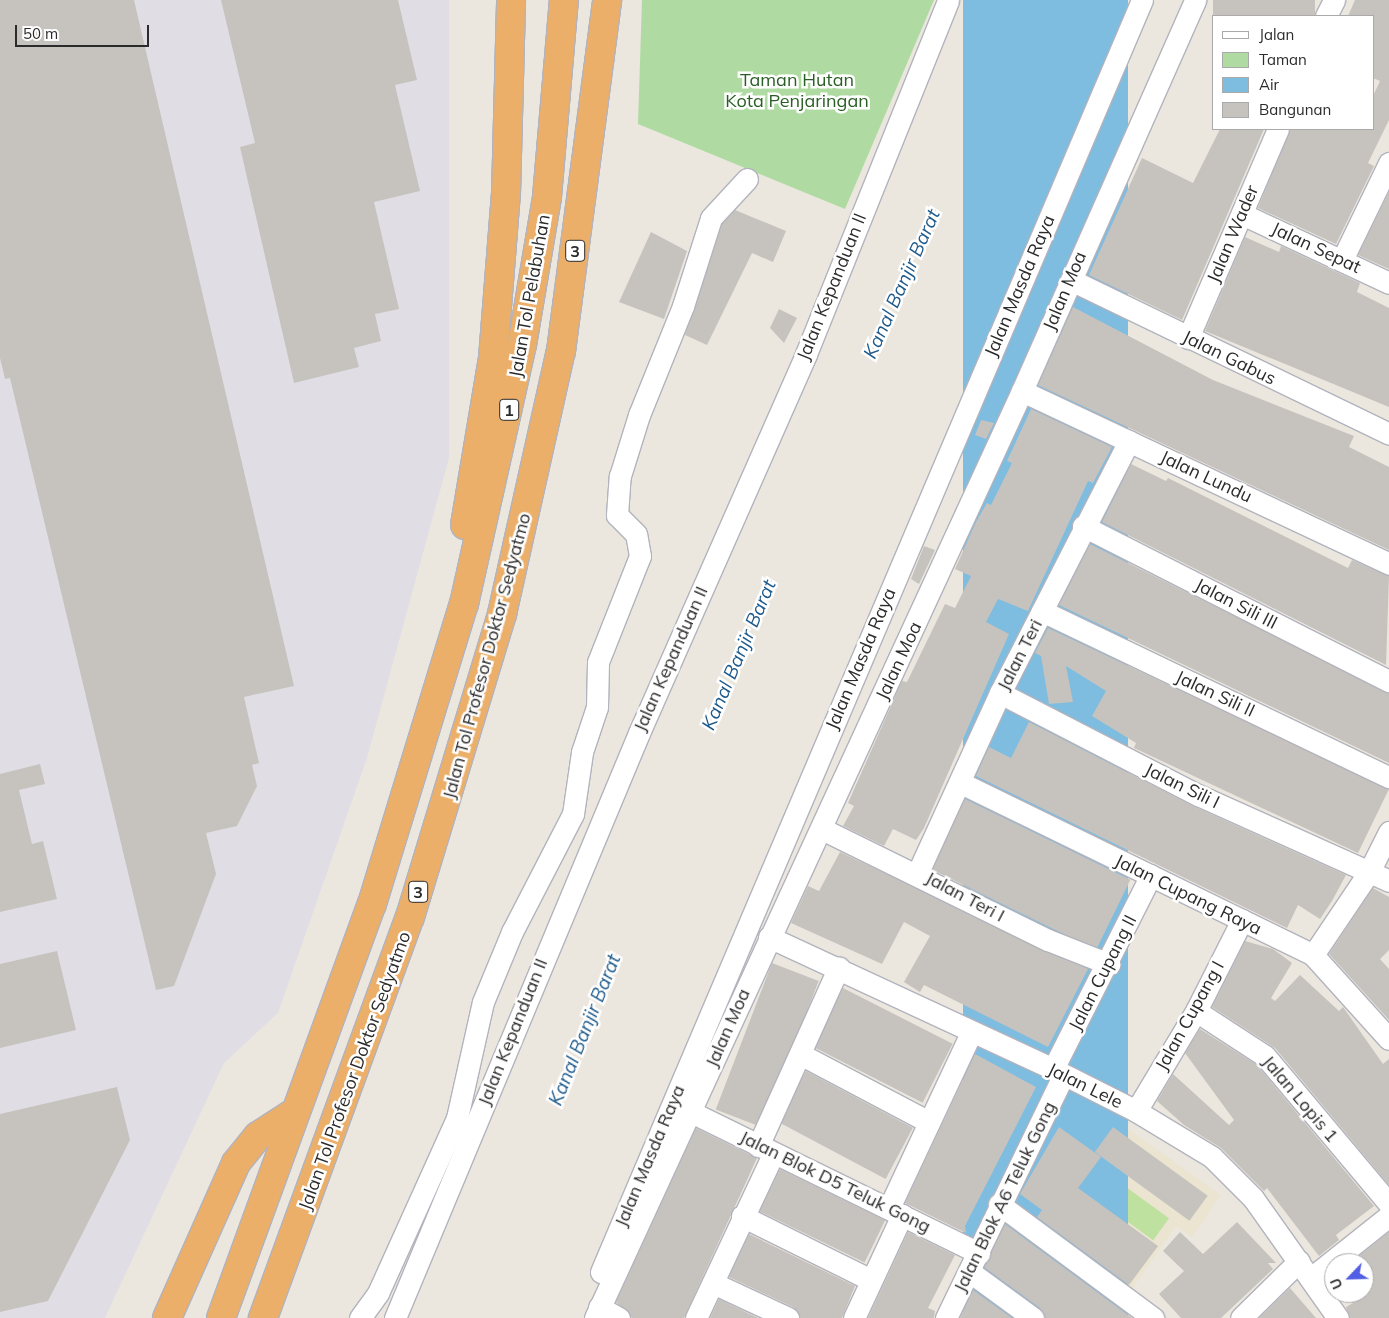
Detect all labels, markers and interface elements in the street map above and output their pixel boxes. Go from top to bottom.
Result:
scale bar [18,15,151,47]
legend [1212,15,1374,130]
text: 50 m [23,24,58,43]
text: Jalan [1259,25,1294,44]
text: Taman [1259,50,1307,69]
park label: Taman Hutan Kota Penjaringan [725,70,869,112]
text: Air [1259,75,1279,94]
text: Bangunan [1259,100,1331,119]
street label: Jalan Wader [1203,182,1263,286]
water label: Kanal Banjir Barat [859,206,945,362]
street label: Jalan Kepanduan II [793,210,871,364]
street label: Jalan Masda Raya [980,212,1060,360]
street label: Jalan Tol Pelabuhan [505,213,555,379]
street label: Jalan Sepat [1268,218,1364,278]
road number: 3 [565,238,585,264]
street label: Jalan Moa [1039,248,1091,334]
street label: Jalan Gabus [1179,326,1279,390]
road number: 1 [499,396,519,424]
street label: Jalan Lundu [1157,446,1255,508]
street label: Jalan Tol Profesor Doktor Sedyatmo [438,511,536,801]
street label: Jalan Sili III [1191,574,1281,634]
water label: Kanal Banjir Barat [697,576,781,734]
street label: Jalan Kepanduan II [629,583,713,735]
street label: Jalan Masda Raya [821,585,901,733]
street label: Jalan Teri [993,616,1047,694]
street label: Jalan Moa [872,619,926,703]
street label: Jalan Sili II [1172,666,1258,722]
street label: Jalan Sili I [1141,759,1223,813]
street label: Jalan Cupang Raya [1111,850,1265,940]
street label: Jalan Teri I [922,867,1008,927]
road number: 3 [408,879,428,906]
street label: Jalan Cupang II [1065,912,1141,1034]
street label: Jalan Tol Profesor Doktor Sedyatmo [294,929,416,1213]
water label: Kanal Banjir Barat [544,951,626,1109]
street label: Jalan Kepanduan II [474,955,552,1109]
street label: Jalan Cupang I [1151,957,1229,1075]
street label: Jalan Moa [701,985,755,1071]
street label: Jalan Lopis 1 [1257,1051,1343,1147]
street label: Jalan Lele [1044,1059,1126,1113]
street label: Jalan Masda Raya [610,1082,690,1230]
street label: Jalan Blok A6 Teluk Gong [949,1098,1061,1296]
street label: Jalan Blok D5 Teluk Gong [736,1126,934,1238]
north arrow [1324,1253,1374,1303]
text: U [1326,1275,1347,1292]

